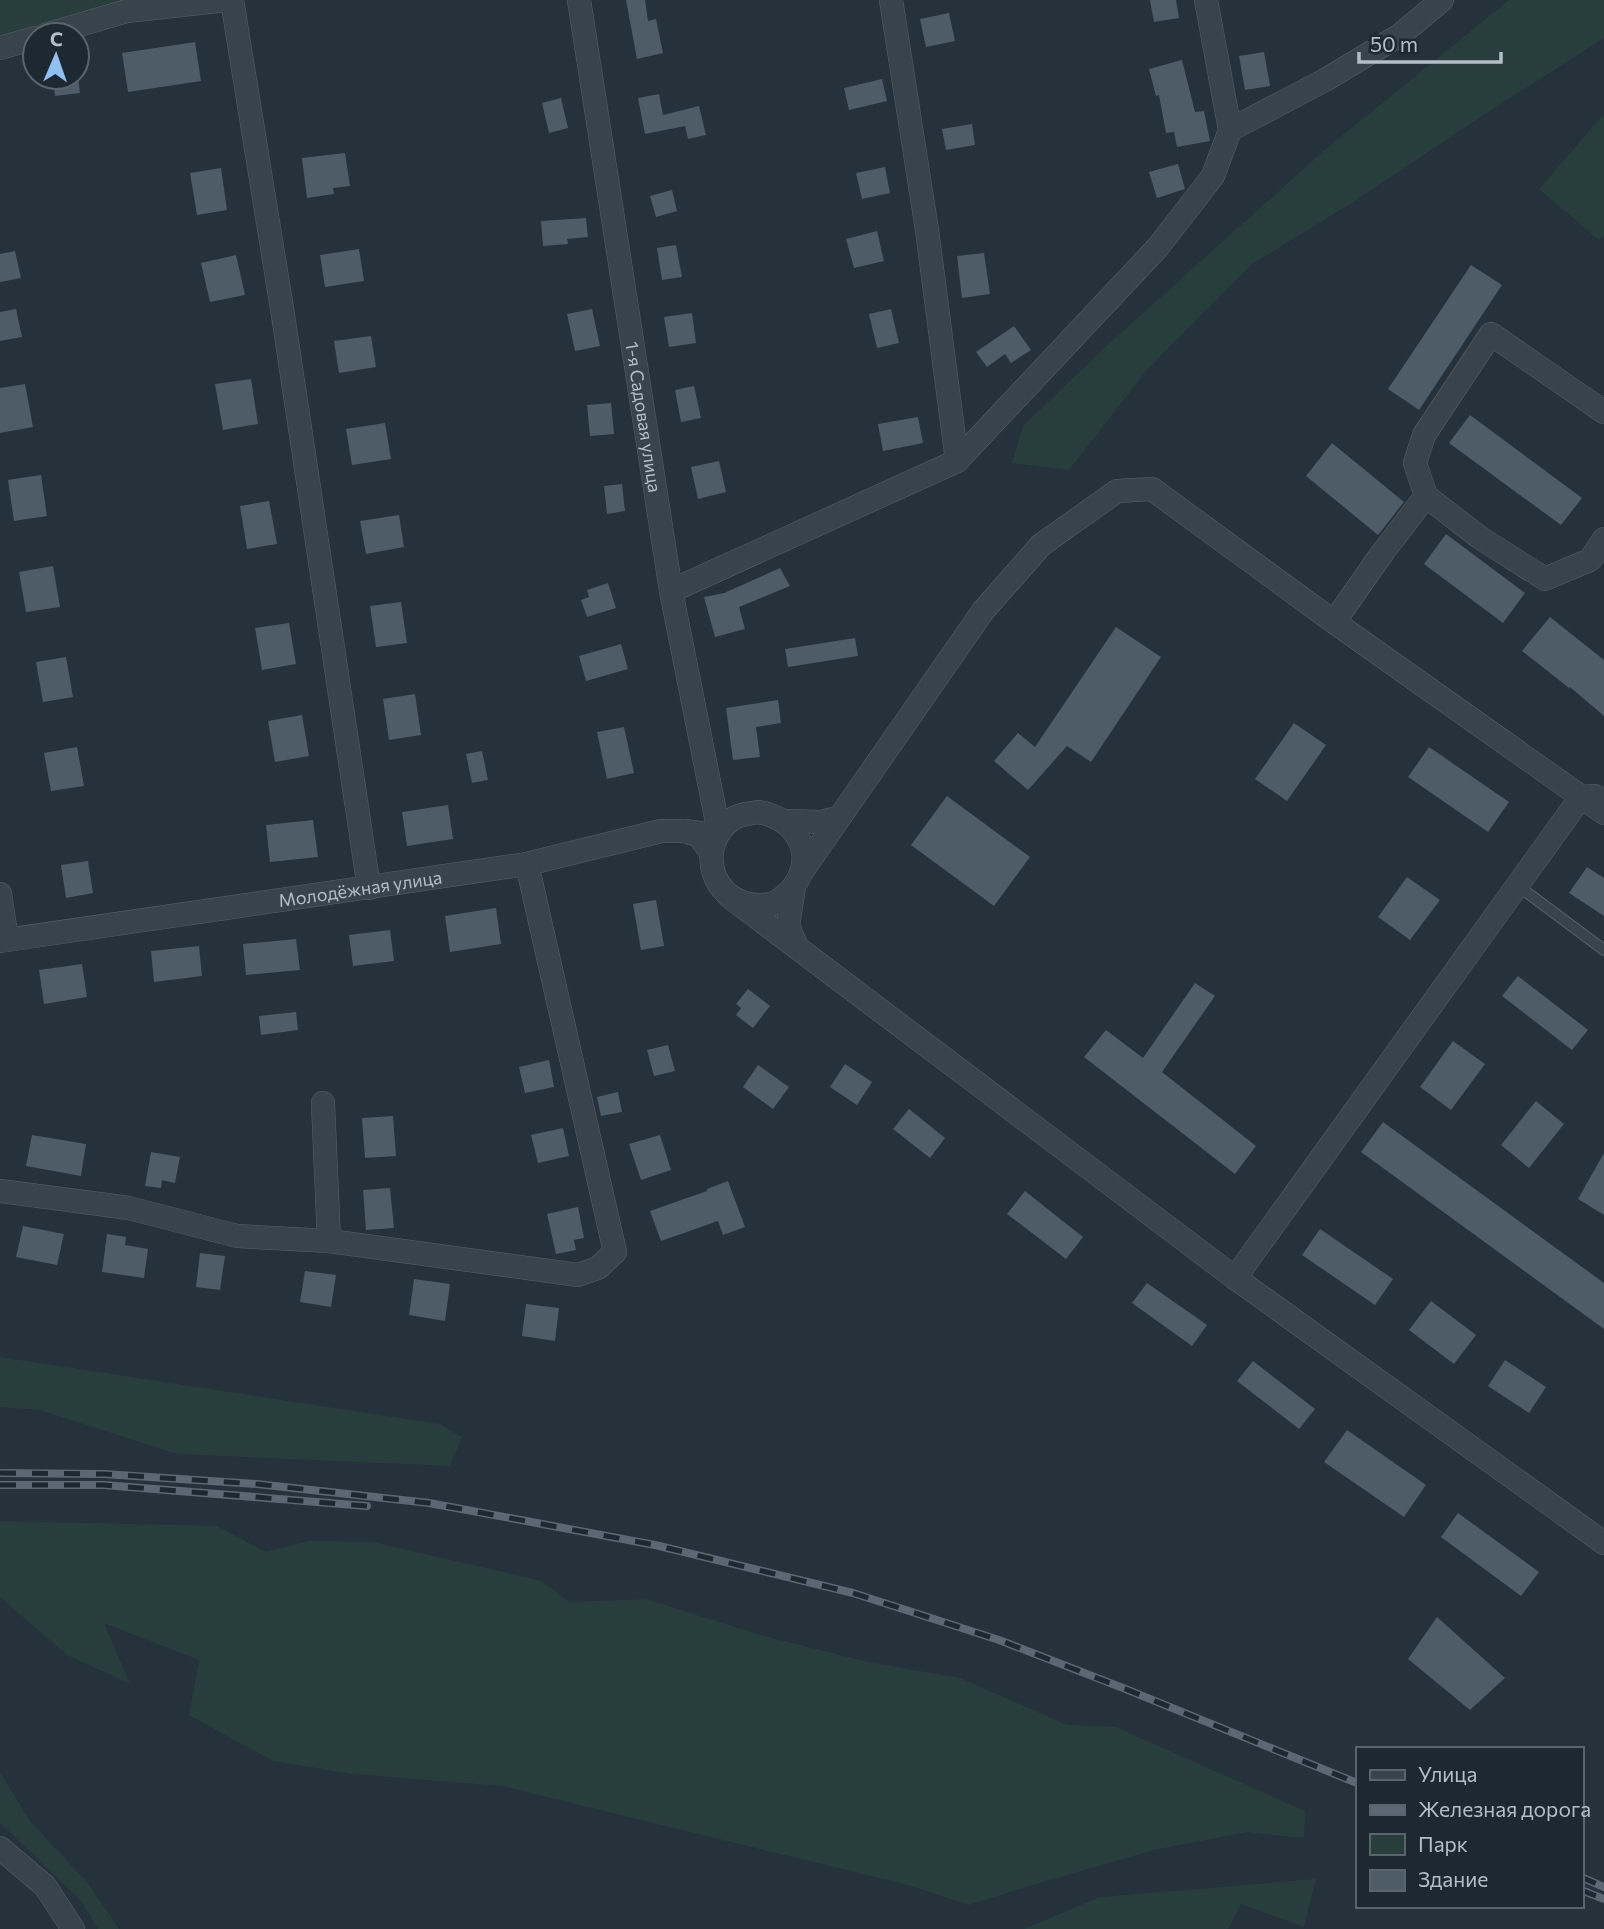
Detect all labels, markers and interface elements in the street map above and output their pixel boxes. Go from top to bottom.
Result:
north arrow [21,21,91,91]
scale bar [1359,21,1501,65]
text: С [50,27,64,50]
text: 50 m [1370,31,1418,56]
street label: 1-я Садовая улица [621,340,666,494]
street label: Молодёжная улица [277,866,443,911]
legend [1356,1747,1583,1908]
text: Улица [1418,1761,1477,1786]
text: Железная дорога [1418,1796,1591,1821]
text: Парк [1418,1831,1468,1856]
text: Здание [1418,1866,1488,1891]

